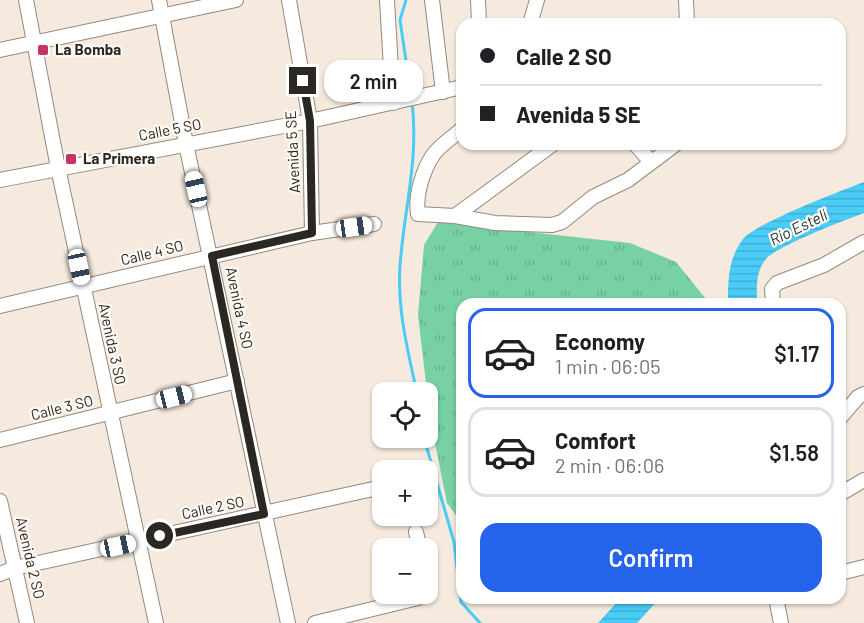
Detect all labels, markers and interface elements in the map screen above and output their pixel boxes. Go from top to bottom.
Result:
place label: La Bomba [55,40,121,58]
marker: La Bomba [36,43,50,57]
text: Calle 2 SO [516,43,612,69]
callout: 2 min [324,60,423,102]
route end [289,67,316,94]
text: 2 min [350,69,397,93]
text: Avenida 5 SE [516,101,641,127]
street label: Avenida 5 SE [281,110,303,194]
street label: Calle 5 SO [137,114,203,144]
place label: La Primera [83,149,155,167]
marker: La Primera [64,152,78,166]
car [183,169,209,209]
water label: Río Estelí [766,204,831,249]
car [335,216,373,238]
street label: Calle 4 SO [119,236,185,268]
car [66,248,92,286]
street label: Avenida 4 SO [222,265,257,351]
street label: Avenida 3 SO [96,301,130,386]
icon: car [483,326,537,380]
text: Economy [555,328,645,354]
text: $1.17 [774,340,819,366]
text: 1 min · 06:05 [555,354,661,378]
map controls [372,382,438,604]
button: locate [372,382,438,448]
car [154,384,194,410]
street label: Calle 3 SO [29,391,95,423]
icon: car [483,425,537,479]
text: Comfort [555,427,636,453]
text: $1.58 [769,439,819,465]
text: 2 min · 06:06 [555,453,664,477]
button: + [372,460,438,526]
street label: Calle 2 SO [180,492,246,522]
street label: Avenida 2 SO [13,515,49,600]
route start [146,522,173,549]
button: Confirm [480,523,822,592]
car [99,533,137,559]
button: − [372,538,438,604]

